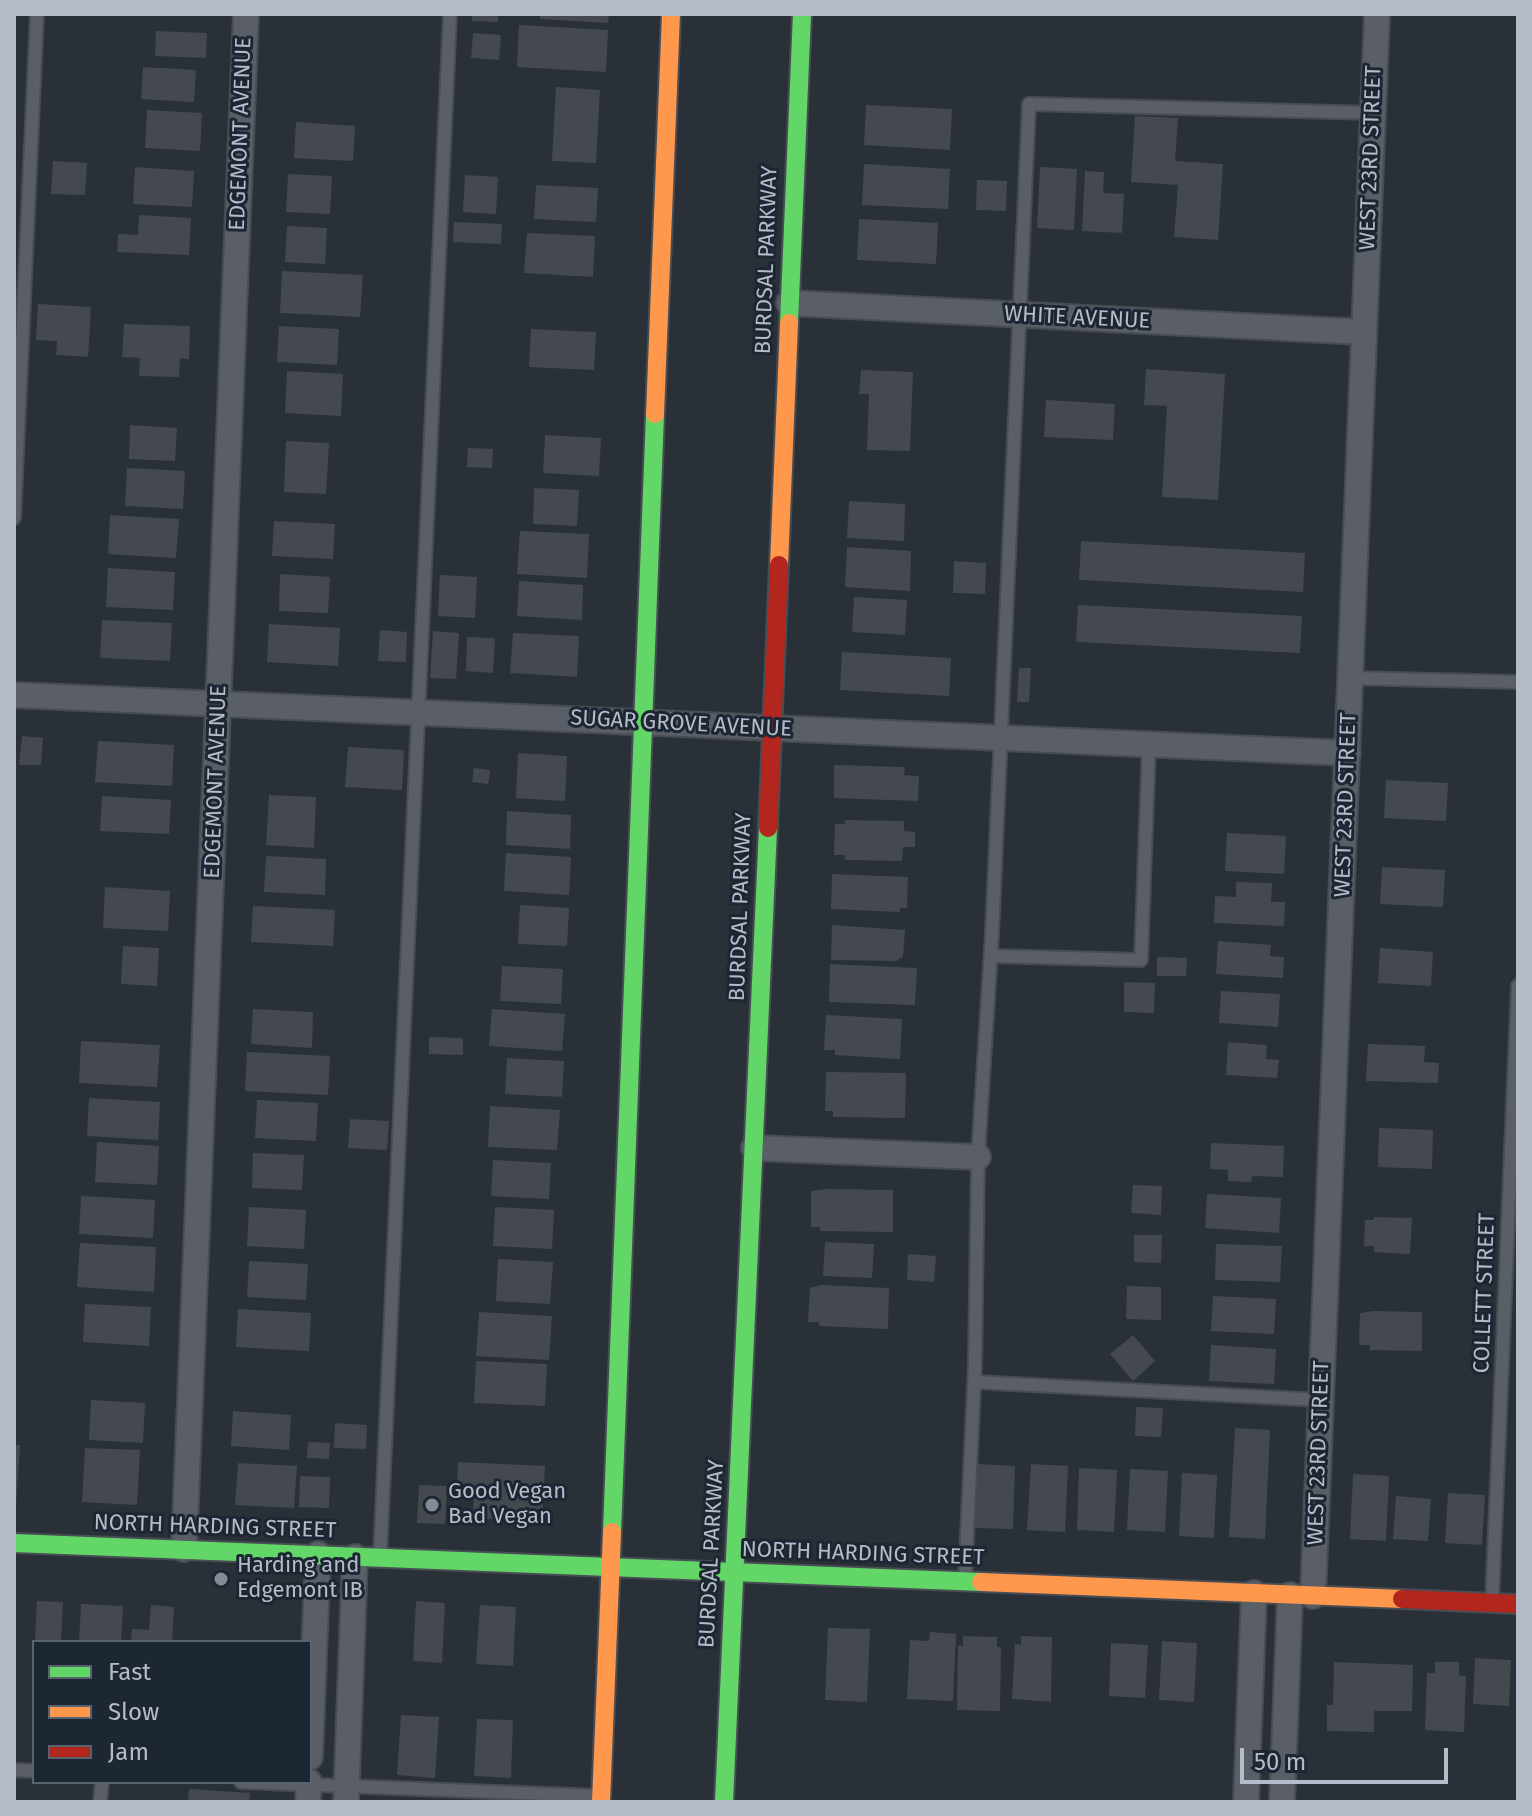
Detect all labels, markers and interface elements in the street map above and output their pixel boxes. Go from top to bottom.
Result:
street label: EDGEMONT AVENUE [224,37,258,231]
street label: WEST 23RD STREET [1355,65,1387,251]
street label: BURDSAL PARKWAY [751,165,783,355]
street label: WHITE AVENUE [1003,301,1151,335]
street label: EDGEMONT AVENUE [199,685,233,879]
street label: SUGAR GROVE AVENUE [570,705,792,743]
street label: WEST 23RD STREET [1330,712,1362,898]
street label: BURDSAL PARKWAY [725,812,757,1002]
street label: COLLETT STREET [1469,1212,1501,1374]
street label: WEST 23RD STREET [1303,1360,1335,1546]
street label: BURDSAL PARKWAY [694,1459,730,1649]
place label: Good Vegan Bad Vegan [448,1479,566,1530]
marker: Good Vegan Bad Vegan [423,1496,441,1514]
street label: NORTH HARDING STREET [93,1510,337,1544]
street label: NORTH HARDING STREET [741,1537,985,1571]
place label: Harding and Edgemont IB [237,1553,363,1604]
marker: Harding and Edgemont IB [212,1570,230,1588]
legend [32,1640,312,1784]
text: Fast [108,1658,151,1686]
text: Slow [108,1698,159,1726]
scale bar [1244,1732,1452,1782]
text: Jam [108,1738,149,1766]
text: 50 m [1254,1748,1306,1776]

